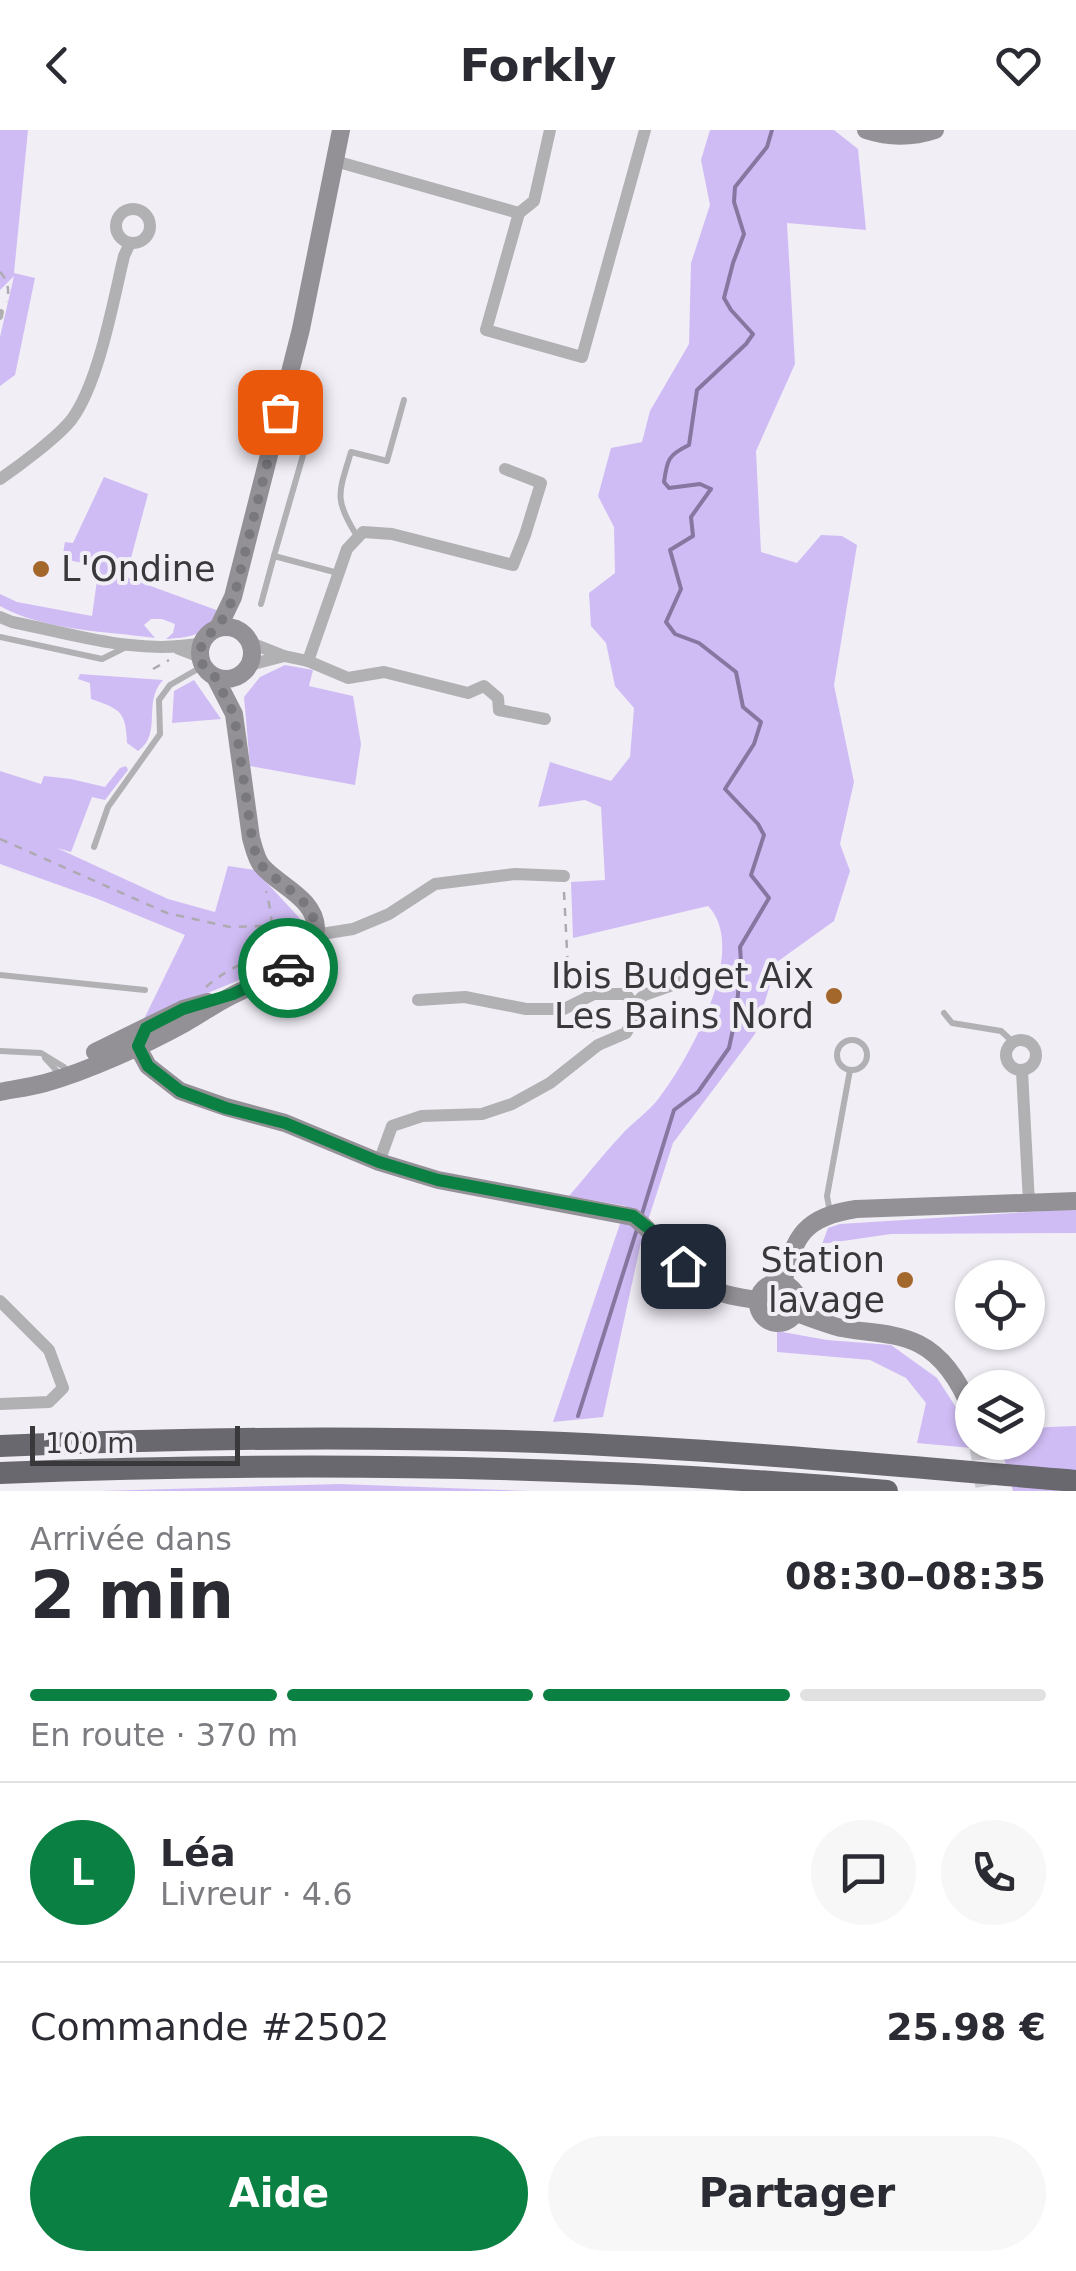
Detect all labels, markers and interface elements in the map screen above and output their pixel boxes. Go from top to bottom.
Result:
icon: back [30,38,85,93]
icon: heart [991,38,1046,93]
text: Forkly [460,39,616,92]
pin [238,370,323,455]
icon: bag [253,385,308,440]
place label: L'Ondine [61,549,216,589]
marker: L'Ondine [30,558,52,580]
courier [238,918,338,1018]
icon: car [261,941,316,996]
place label: Ibis Budget Aix Les Bains Nord [551,956,814,1036]
marker: Ibis Budget Aix Les Bains Nord [823,985,845,1007]
pin [641,1224,726,1309]
icon: home [656,1239,711,1294]
place label: Station lavage [761,1240,885,1320]
map controls [955,1260,1045,1460]
button: locate [955,1260,1045,1350]
marker: Station lavage [894,1269,916,1291]
button: layers [955,1370,1045,1460]
scale bar [30,1421,240,1466]
text: 100 m [45,1427,135,1460]
text: Arrivée dans [30,1520,232,1558]
text: 08:30–08:35 [785,1554,1046,1598]
text: 2 min [30,1558,234,1633]
text: En route · 370 m [30,1716,298,1754]
button: chat [811,1820,916,1925]
button: phone [941,1820,1046,1925]
text: Léa [160,1831,236,1875]
text: L [70,1850,95,1894]
text: Livreur · 4.6 [160,1875,353,1913]
text: Commande #2502 [30,2005,389,2049]
text: 25.98 € [886,2005,1046,2049]
button: Aide [30,2136,528,2251]
button: Partager [548,2136,1046,2251]

